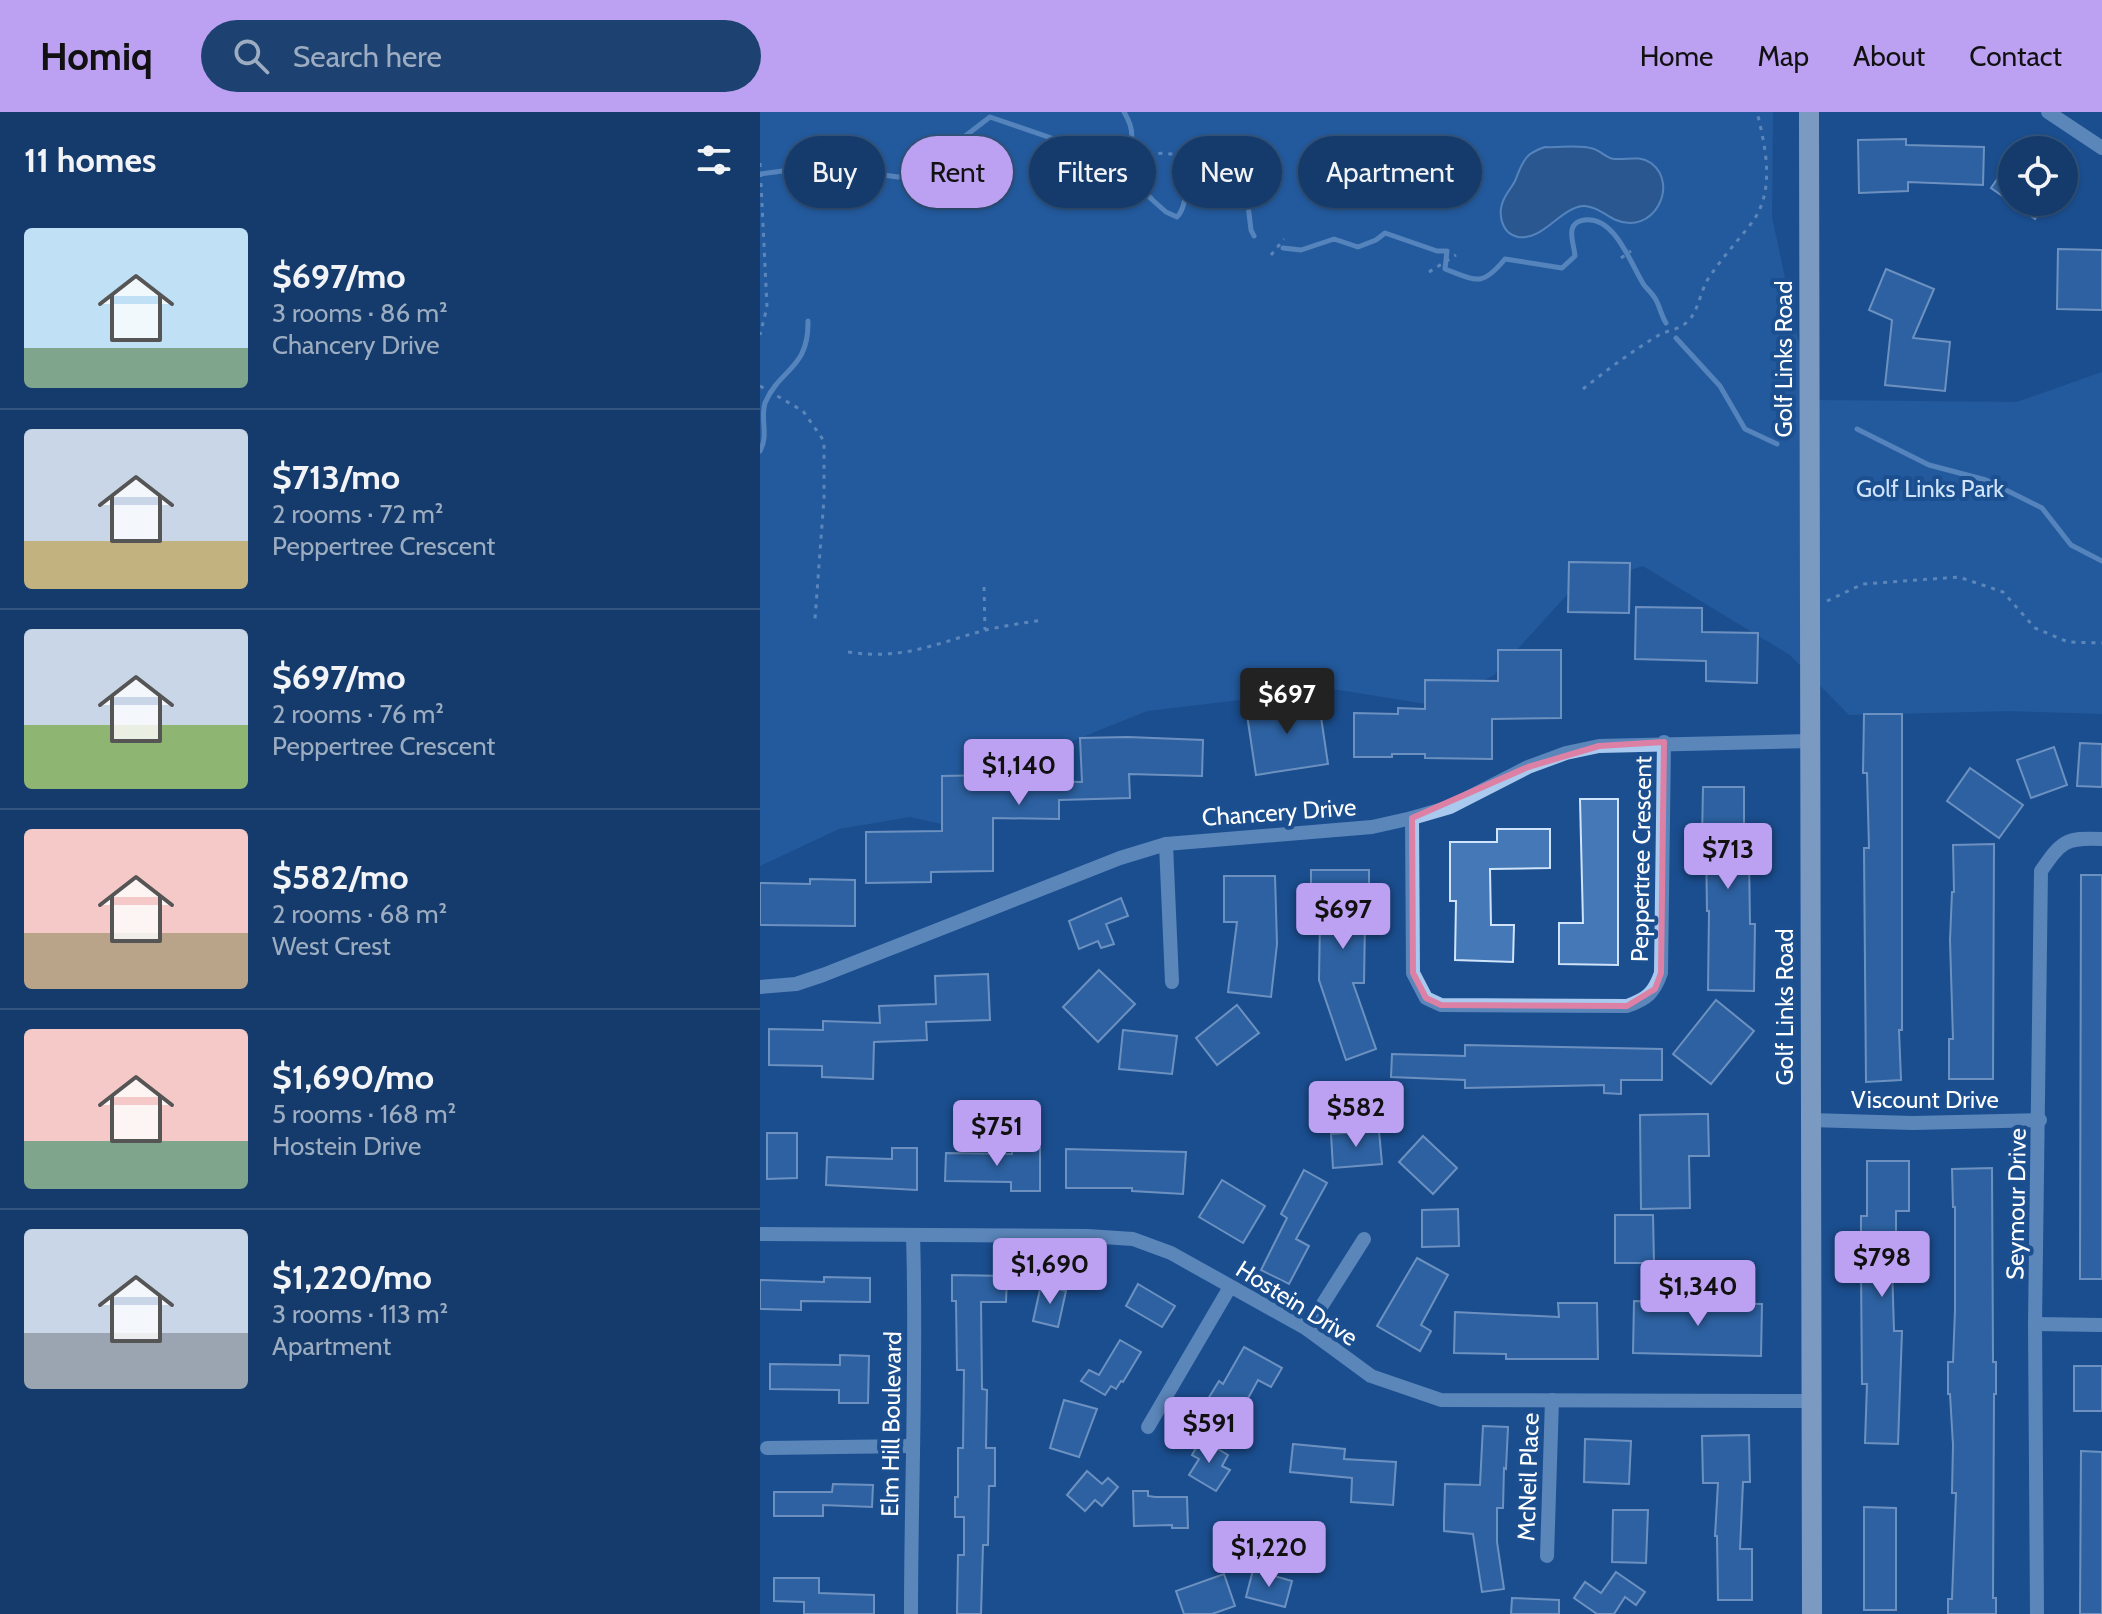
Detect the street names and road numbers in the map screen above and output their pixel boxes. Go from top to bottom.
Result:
street label: Golf Links Road [1769,281,1798,437]
street label: Peppertree Crescent [1625,756,1657,962]
street label: Chancery Drive [1201,792,1357,832]
street label: Golf Links Road [1770,929,1799,1085]
street label: Viscount Drive [1851,1085,1999,1114]
street label: Seymour Drive [2000,1128,2032,1280]
street label: Hostein Drive [1231,1254,1363,1352]
street label: Elm Hill Boulevard [875,1331,907,1517]
street label: McNeil Place [1511,1412,1545,1542]

